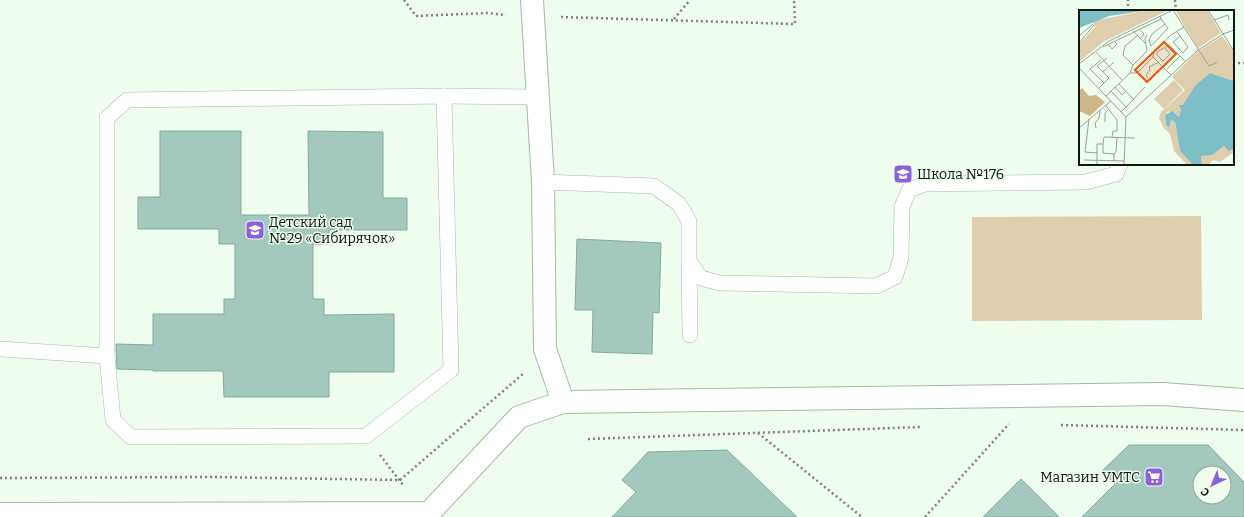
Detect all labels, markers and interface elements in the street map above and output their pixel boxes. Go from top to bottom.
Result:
inset map [1079,10,1234,165]
school or university icon: Школа №176 [892,163,914,185]
place label: Школа №176 [917,166,1004,183]
place label: Детский сад №29 «Сибирячок» [269,214,395,247]
school or university icon: Детский сад №29 «Сибирячок» [244,219,266,241]
north arrow [1192,465,1232,505]
supermarket icon: Магазин УМТС [1143,466,1165,488]
place label: Магазин УМТС [1040,469,1140,486]
text: С [1198,485,1212,499]

